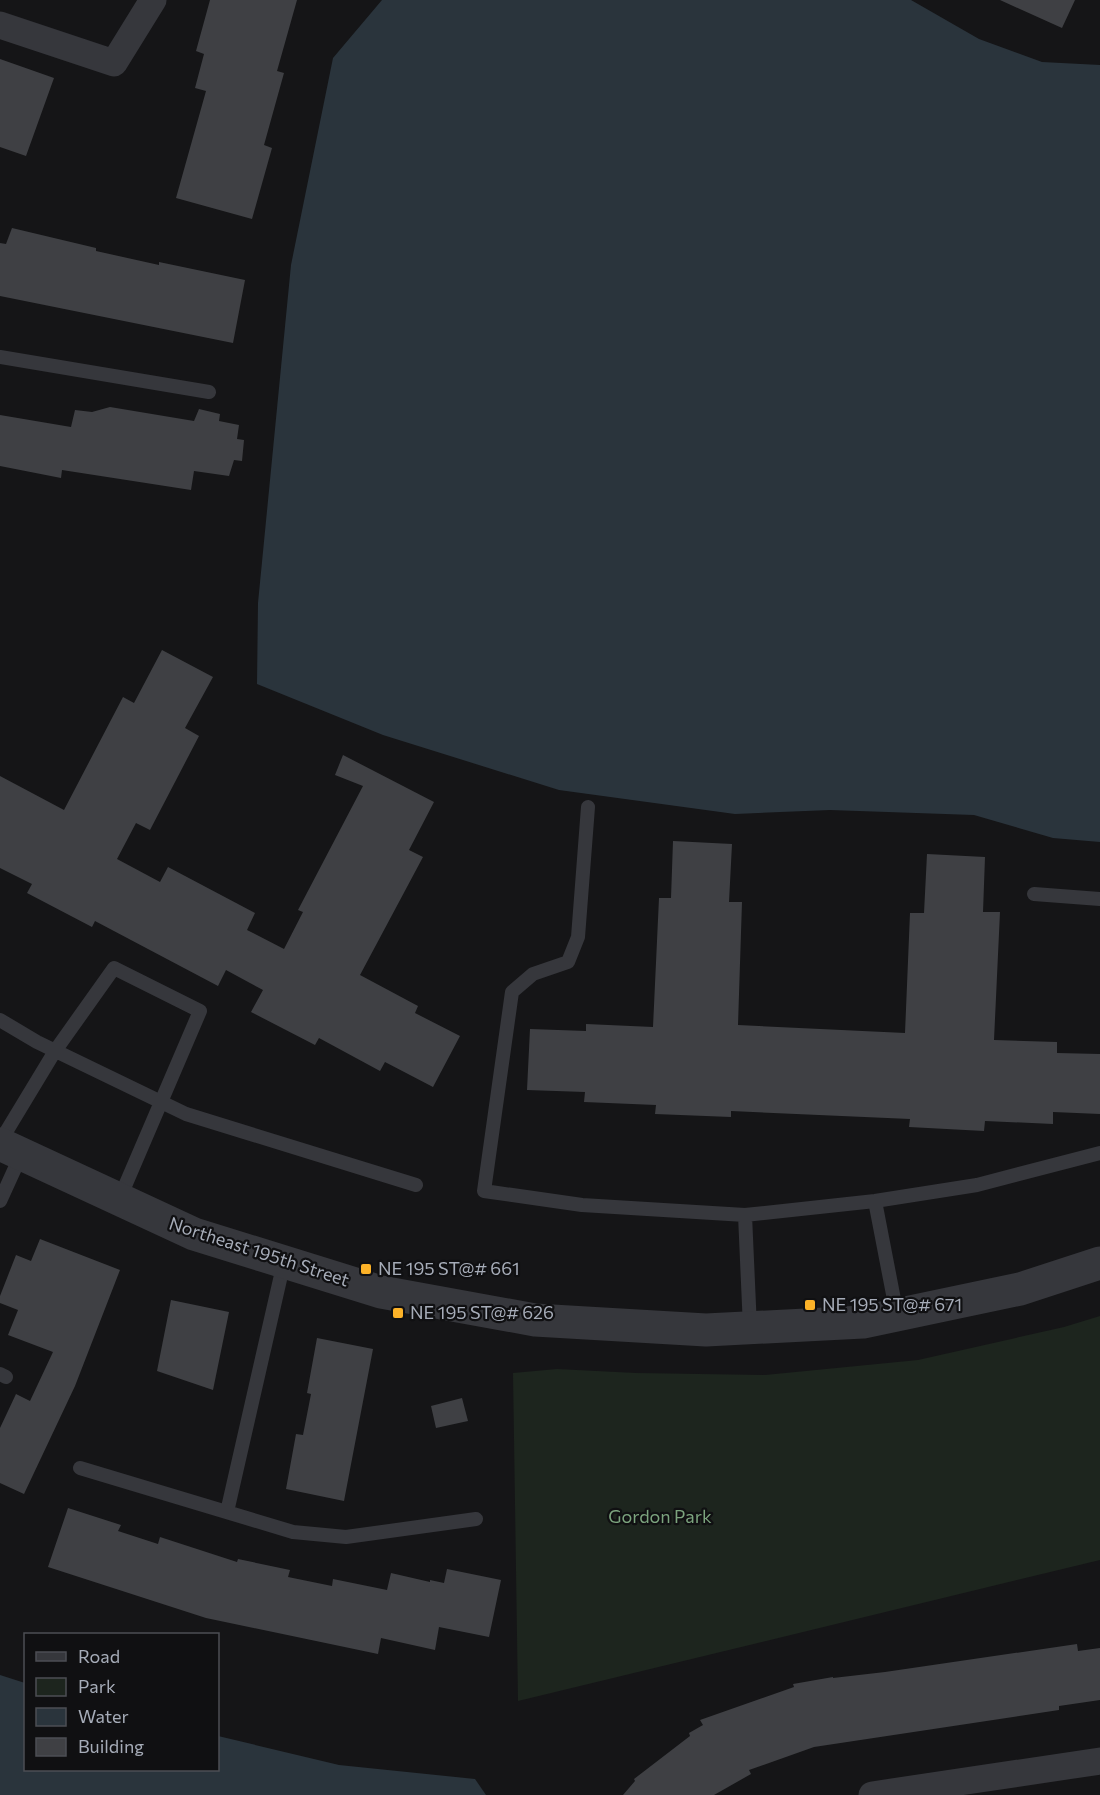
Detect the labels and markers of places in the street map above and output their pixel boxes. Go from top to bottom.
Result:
place label: NE 195 ST@# 661 [378,1257,520,1279]
marker: NE 195 ST@# 661 [359,1262,373,1276]
place label: NE 195 ST@# 671 [822,1293,962,1315]
marker: NE 195 ST@# 671 [803,1298,817,1312]
place label: NE 195 ST@# 626 [410,1301,554,1323]
marker: NE 195 ST@# 626 [391,1306,405,1320]

